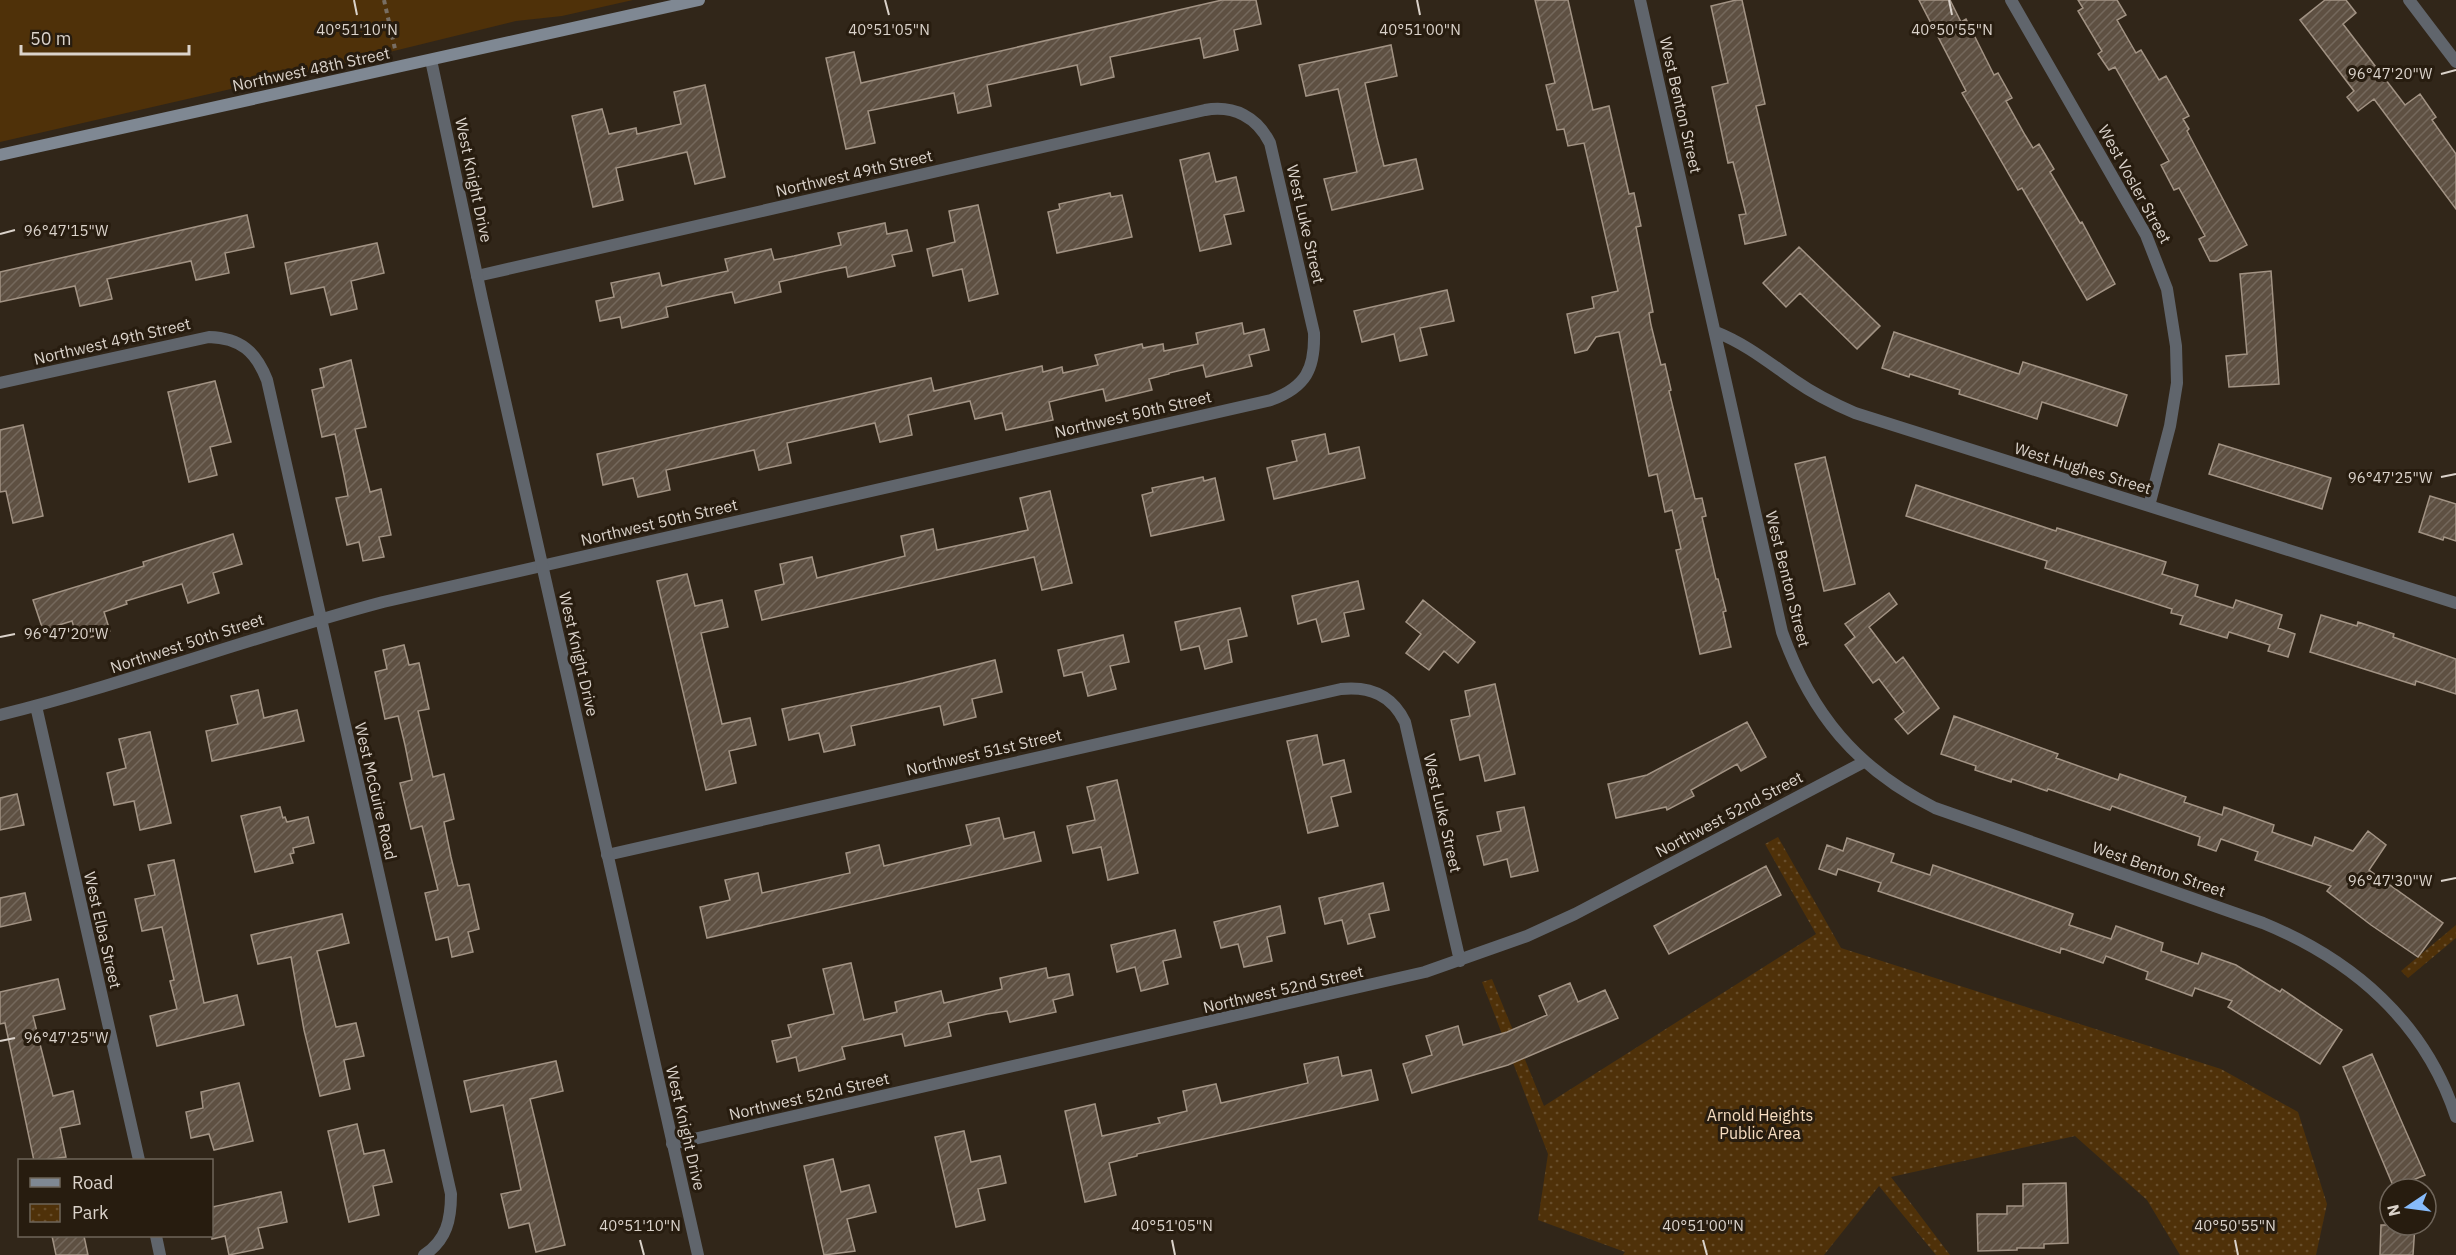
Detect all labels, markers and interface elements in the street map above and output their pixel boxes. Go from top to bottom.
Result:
scale bar [21,18,189,56]
text: 40°51'10"N [316,20,398,39]
text: 40°51'05"N [848,20,930,39]
text: 40°51'00"N [1379,20,1461,39]
text: 40°50'55"N [1911,20,1993,39]
text: 50 m [30,27,72,50]
street label: West Benton Street [1656,35,1706,175]
street label: Northwest 48th Street [230,43,392,95]
text: 96°47'20"W [2348,64,2433,83]
street label: West Knight Drive [451,116,497,244]
street label: West Vosler Street [2094,121,2176,247]
street label: Northwest 49th Street [774,145,934,201]
street label: West Luke Street [1283,163,1329,285]
text: 96°47'15"W [24,221,109,240]
street label: Northwest 49th Street [32,313,192,369]
street label: Northwest 50th Street [1053,386,1213,442]
street label: West Hughes Street [2012,438,2154,498]
text: 96°47'25"W [2348,468,2433,487]
street label: Northwest 50th Street [579,494,739,550]
street label: West Benton Street [1761,509,1815,649]
street label: West Knight Drive [555,590,603,718]
street label: Northwest 50th Street [108,609,266,677]
text: 96°47'20"W [24,624,109,643]
street label: West McGuire Road [350,720,402,862]
street label: Northwest 51st Street [904,724,1064,780]
street label: West Luke Street [1420,752,1466,874]
street label: Northwest 52nd Street [1652,767,1806,861]
street label: West Benton Street [2090,837,2228,901]
street label: West Elba Street [80,870,126,990]
text: 96°47'30"W [2348,871,2433,890]
street label: Northwest 52nd Street [1201,961,1365,1017]
text: 96°47'25"W [24,1028,109,1047]
street label: West Knight Drive [662,1064,710,1192]
street label: Northwest 52nd Street [727,1068,891,1124]
park label: Arnold Heights Public Area [1707,1105,1813,1143]
legend [18,1159,213,1237]
text: Road [72,1171,113,1194]
north arrow [2378,1177,2438,1237]
text: Park [72,1201,109,1224]
text: N [2382,1202,2404,1218]
text: 40°51'10"N [599,1216,681,1235]
text: 40°51'05"N [1131,1216,1213,1235]
text: 40°51'00"N [1662,1216,1744,1235]
text: 40°50'55"N [2194,1216,2276,1235]

